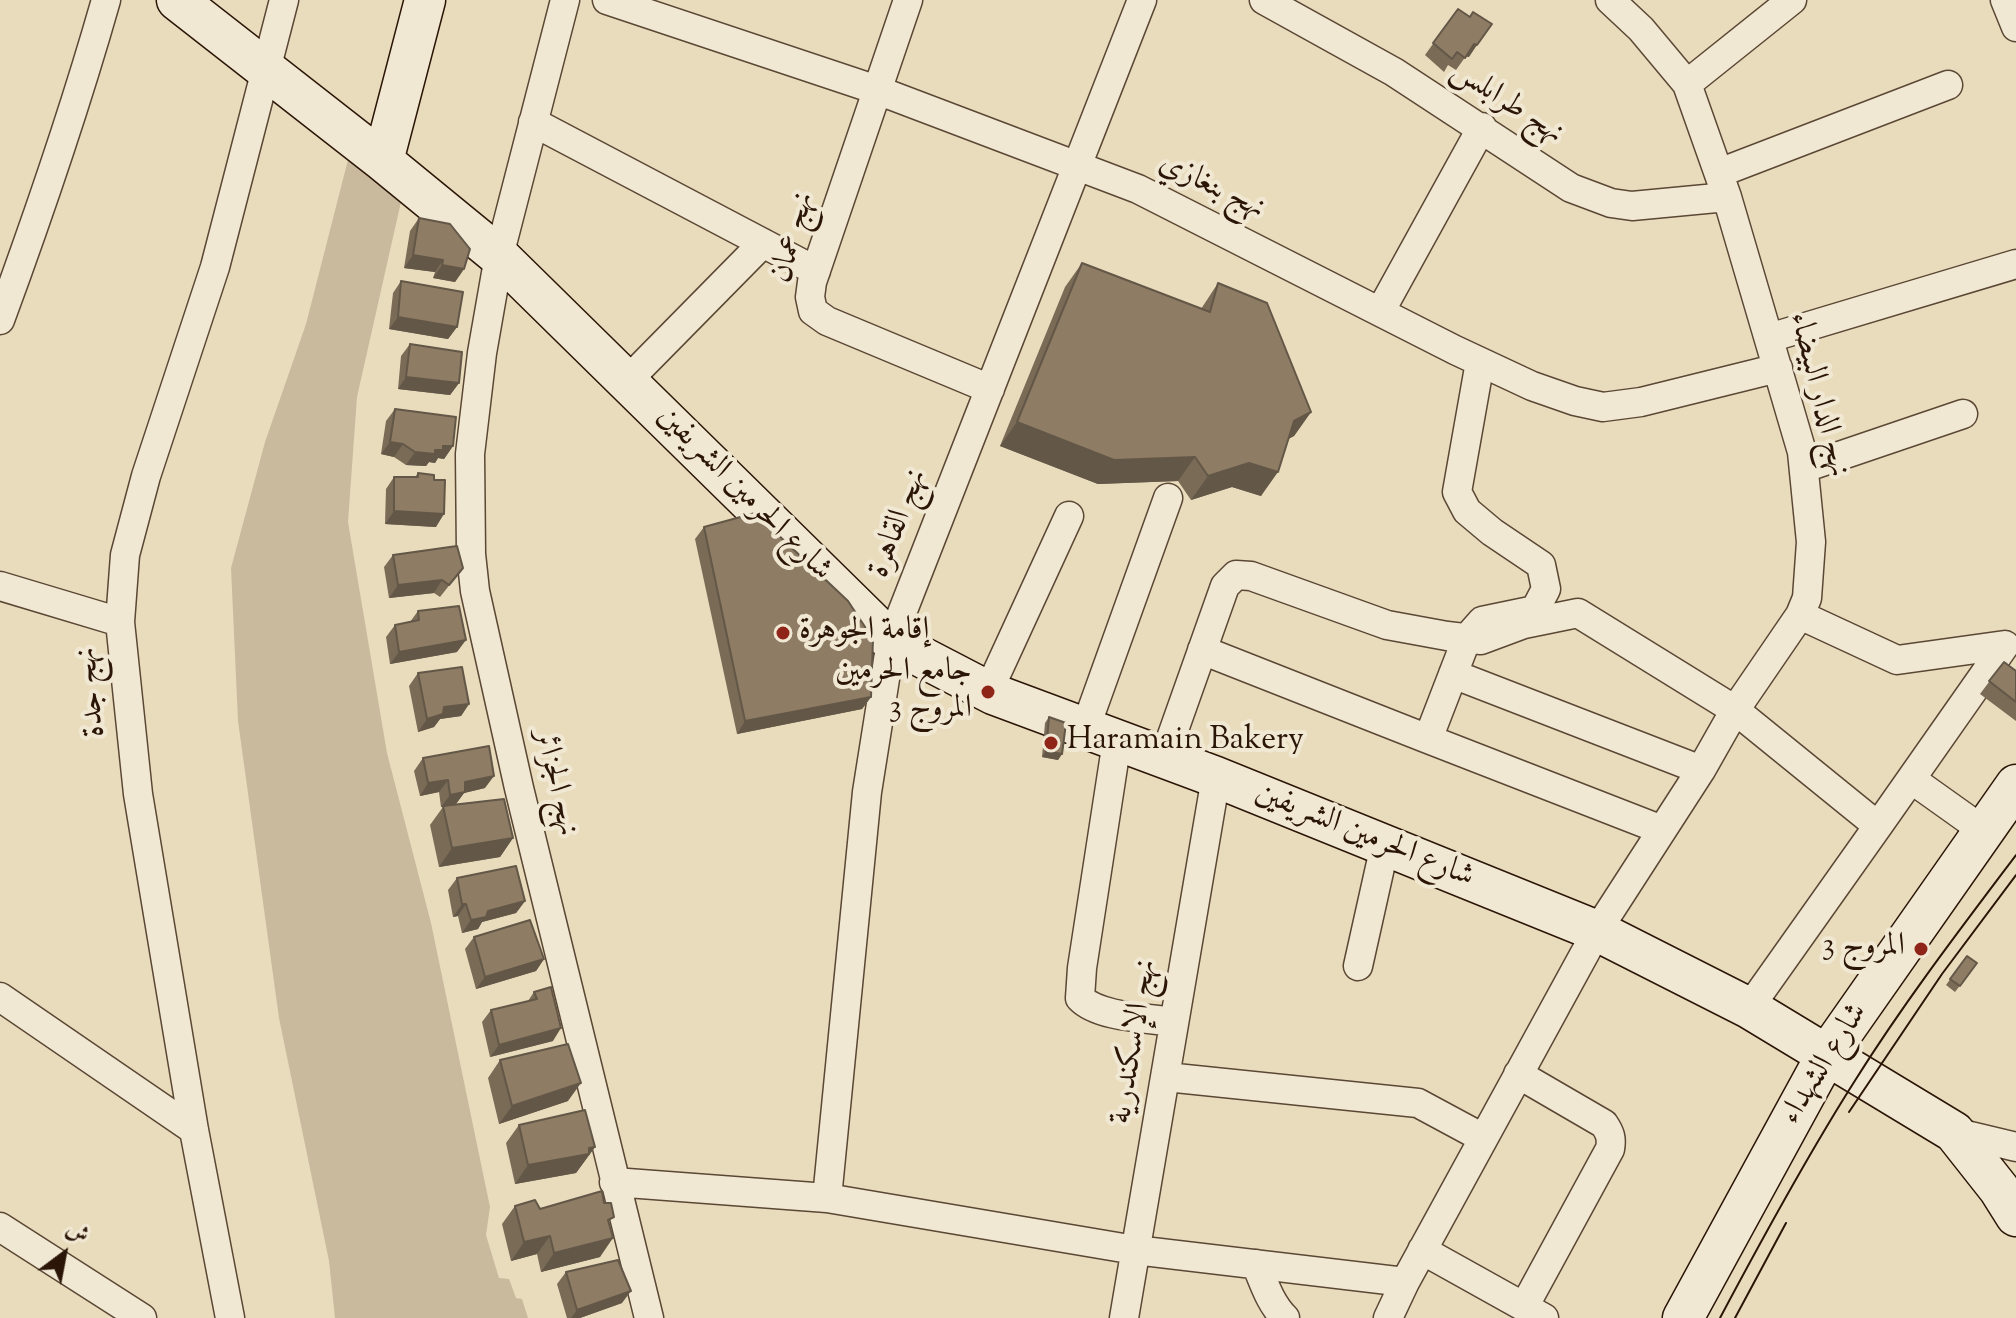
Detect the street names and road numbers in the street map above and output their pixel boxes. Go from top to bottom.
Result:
street label: نهج طرابلس [1442,53,1570,155]
street label: نهج بنغازي [1151,146,1271,230]
street label: نهج عمان [764,188,826,288]
street label: نهج الدار البيضاء [1778,309,1856,481]
street label: شارع الحرمين الشريفين [647,399,839,591]
street label: نهج القاهرة [862,464,938,584]
street label: نهج جدة [69,645,117,739]
street label: نهج الجزائر [523,726,585,840]
street label: شارع الحرمين الشريفين [1249,776,1479,898]
street label: نهج الإسكندرية [1104,957,1168,1127]
street label: شارع الشهداء [1774,997,1878,1133]

